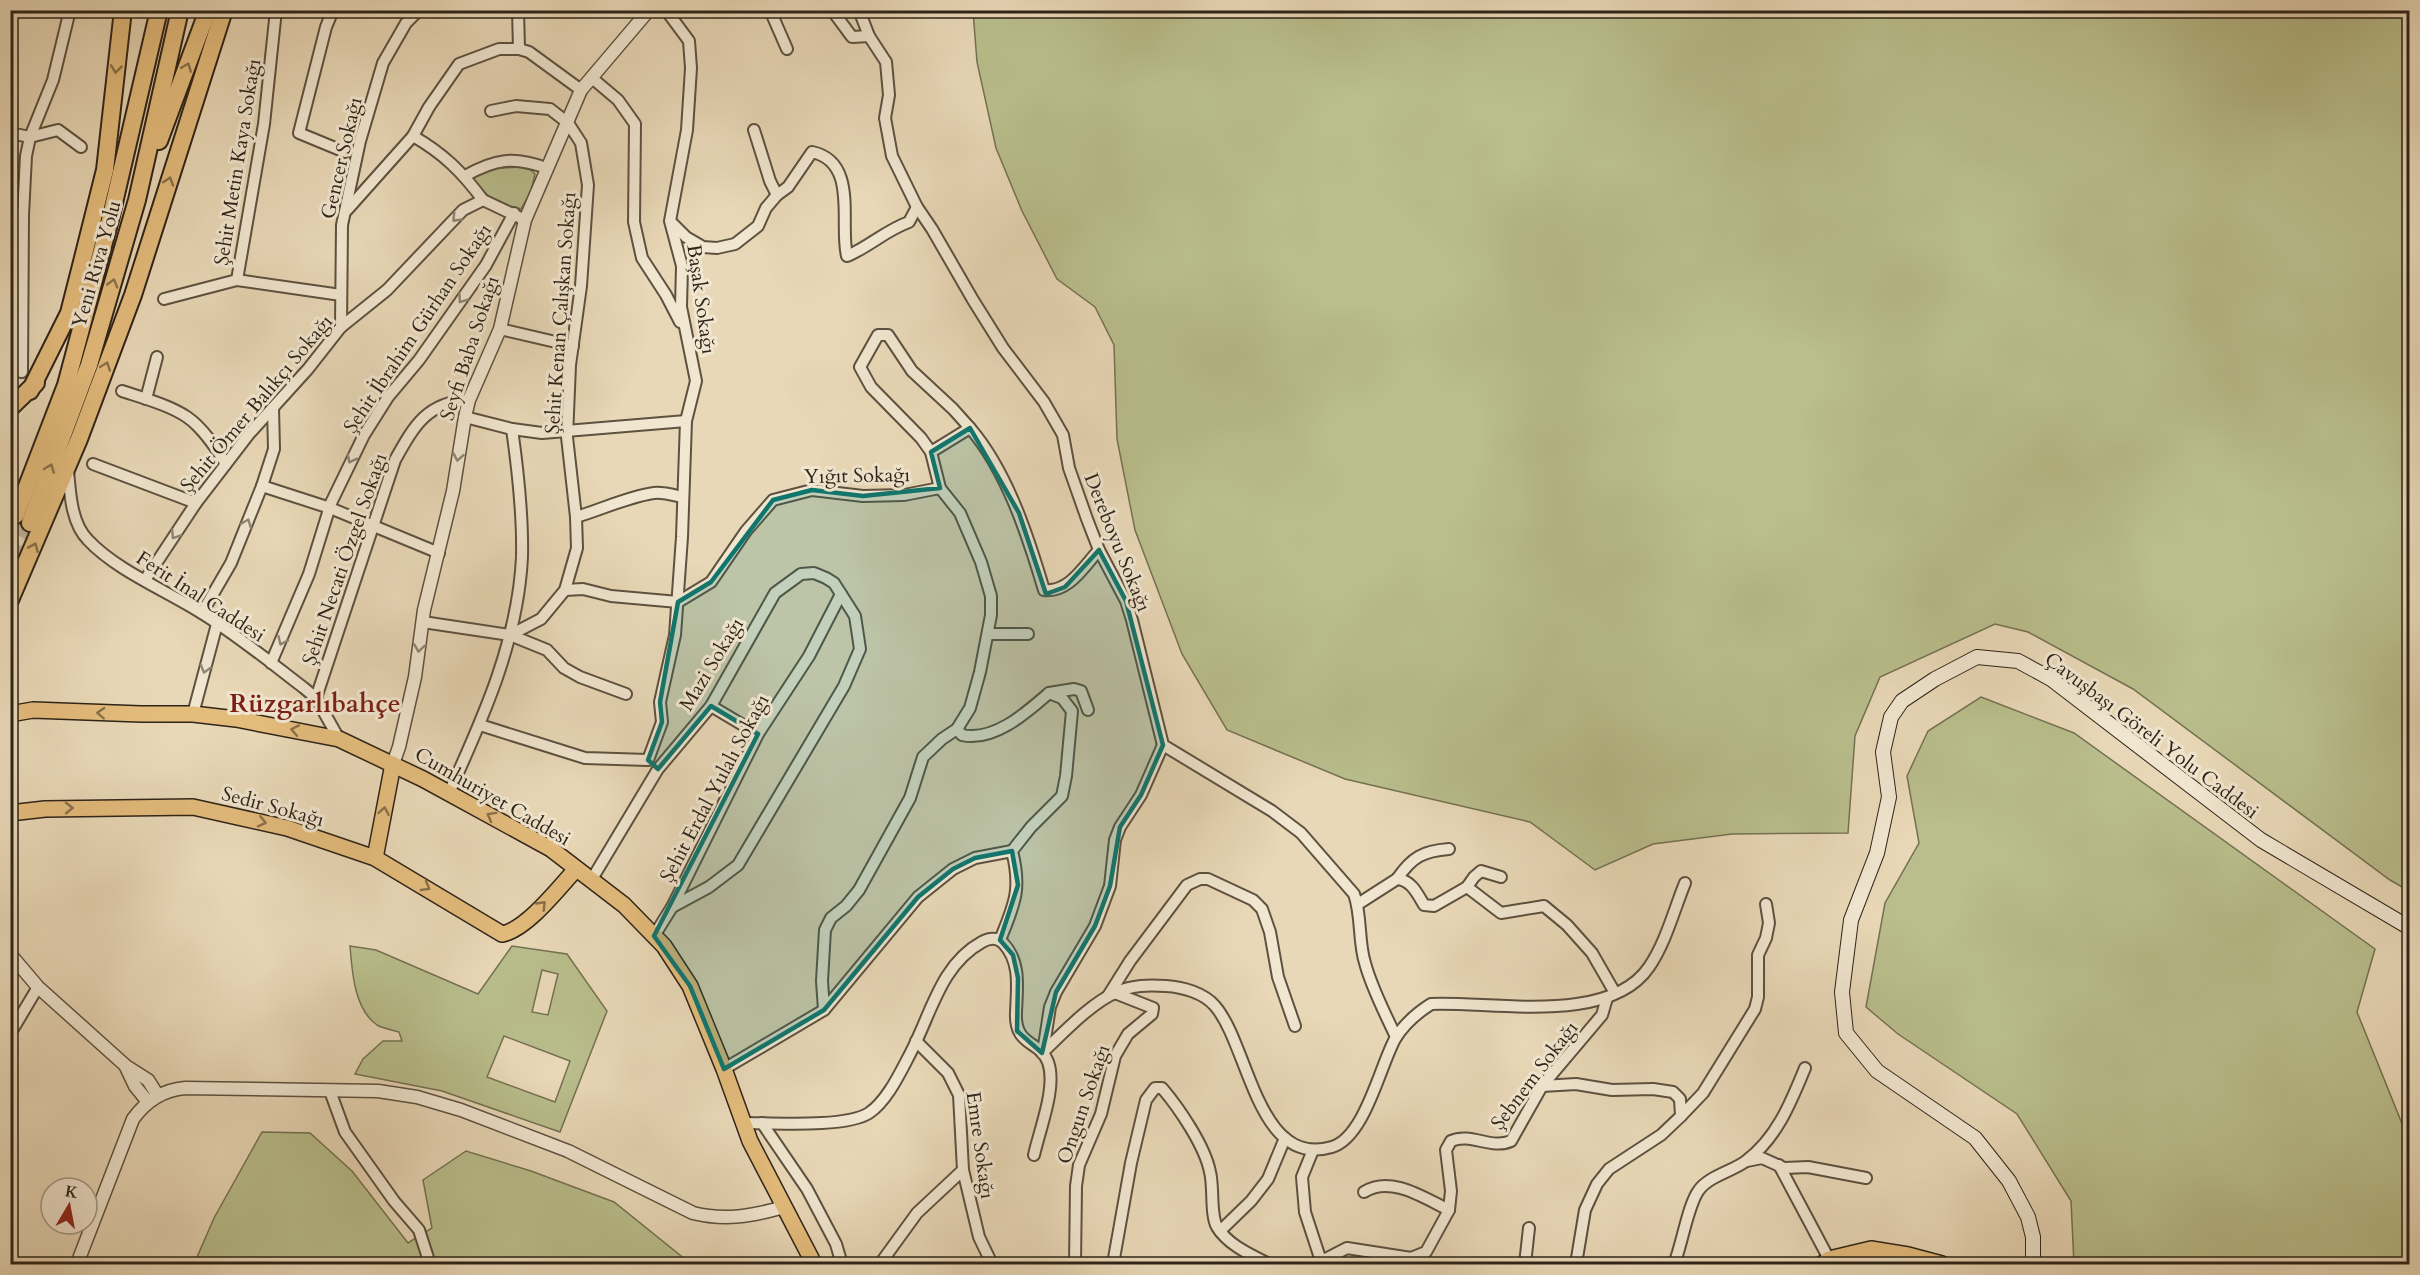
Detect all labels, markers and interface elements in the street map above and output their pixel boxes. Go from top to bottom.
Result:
street label: Şehit Metin Kaya Sokağı [208,56,267,267]
one-way arrow [180,62,192,73]
one-way arrow [110,64,123,73]
street label: Gencer Sokağı [314,94,369,222]
one-way arrow [161,176,174,187]
street label: Şehit Kenan Çalışkan Sokağı [539,191,582,435]
street label: Yeni Riva Yolu [65,197,128,331]
one-way arrow [453,210,464,221]
street label: Şehit İbrahim Gürhan Sokağı [337,218,498,438]
street label: Başak Sokağı [680,242,723,356]
street label: Seyfi Baba Sokağı [433,272,506,424]
one-way arrow [106,278,118,289]
one-way arrow [458,292,469,303]
street label: Şehit Ömer Balıkçı Sokağı [174,309,339,498]
one-way arrow [99,361,111,372]
street label: Şehit Necati Özgel Sokağı [295,449,394,669]
one-way arrow [452,452,465,462]
one-way arrow [347,453,359,464]
street label: Yığıt Sokağı [804,461,911,490]
one-way arrow [43,463,56,474]
street label: Dereboyu Sokağı [1077,469,1158,616]
one-way arrow [240,519,252,530]
one-way arrow [171,529,182,540]
one-way arrow [27,542,39,553]
street label: Ferit İnal Caddesi [131,545,271,649]
street label: Mazi Sokağı [673,612,750,716]
one-way arrow [277,634,289,645]
one-way arrow [414,643,426,653]
street label: Çavuşbaşı Göreli Yolu Caddesi [2039,646,2265,825]
one-way arrow [200,663,212,674]
district label: Rüzgarlıbahçe [229,686,401,721]
street label: Şehit Erdal Yulalı Sokağı [653,689,776,887]
one-way arrow [97,706,106,719]
one-way arrow [290,724,300,737]
street label: Cumhuriyet Caddesi [410,741,576,852]
street label: Sedir Sokağı [219,780,327,833]
one-way arrow [64,802,73,814]
one-way arrow [377,806,390,816]
one-way arrow [487,812,497,823]
one-way arrow [257,815,267,828]
one-way arrow [420,880,430,891]
one-way arrow [534,902,545,913]
street label: Şebnem Sokağı [1485,1015,1584,1135]
street label: Ongun Sokağı [1050,1041,1117,1167]
street label: Emre Sokağı [960,1090,1001,1201]
north arrow [39,1176,99,1236]
text: K [63,1180,80,1204]

